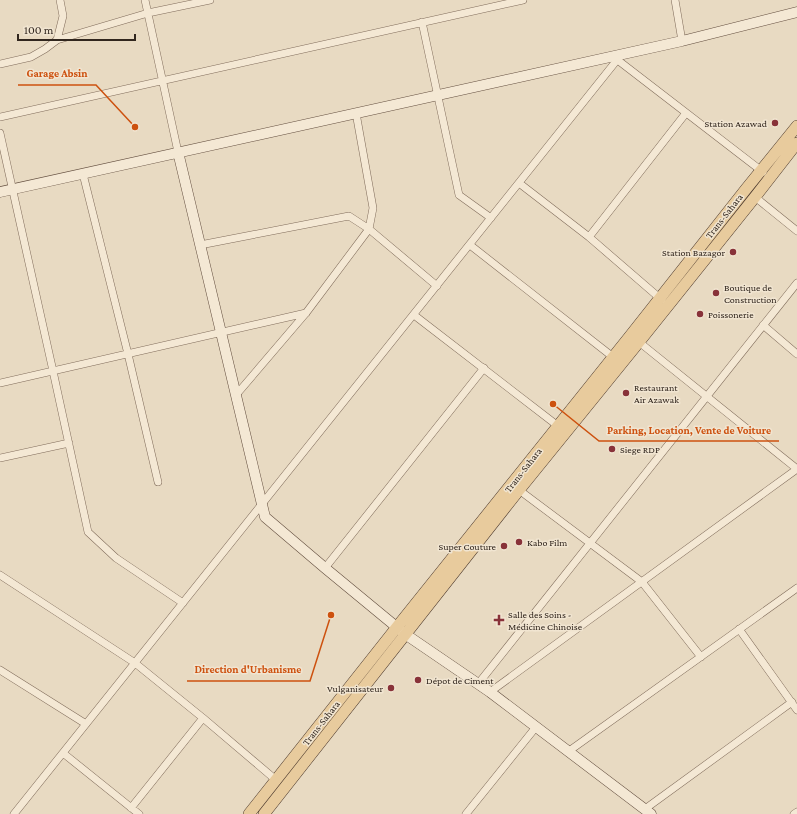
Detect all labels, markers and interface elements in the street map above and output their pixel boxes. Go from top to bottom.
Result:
scale bar [18,16,135,42]
text: 100 m [24,23,54,37]
callout: Garage Absin [18,62,96,85]
text: Garage Absin [26,67,88,79]
place label: Station Azawad [705,118,768,129]
marker: Station Azawad [770,118,780,128]
street label: Trans-Sahara [703,191,745,241]
place label: Station Bazagor [662,247,725,258]
marker: Station Bazagor [728,247,738,257]
place label: Boutique de Construction [724,282,777,305]
marker: Boutique de Construction [711,288,721,298]
marker: Poissonerie [695,309,705,319]
place label: Poissonerie [708,309,754,320]
place label: Restaurant Air Azawak [634,382,679,405]
marker: Restaurant Air Azawak [621,388,631,398]
callout: Parking, Location, Vente de Voiture [599,418,779,441]
text: Parking, Location, Vente de Voiture [607,424,771,437]
marker: Siege RDP [607,444,617,454]
place label: Siege RDP [620,444,660,455]
street label: Trans-Sahara [502,445,544,495]
marker: Kabo Film [514,537,524,547]
place label: Kabo Film [527,537,567,548]
place label: Super Couture [438,541,497,552]
marker: Super Couture [499,541,509,551]
place label: Salle des Soins - Médicine Chinoise [508,609,583,632]
marker: Salle des Soins - Médicine Chinoise [493,614,505,626]
callout: Direction d'Urbanisme [187,658,310,681]
text: Direction d'Urbanisme [195,663,301,675]
marker: Dépot de Ciment [413,675,423,685]
place label: Dépot de Ciment [426,675,494,686]
place label: Vulganisateur [327,683,383,694]
marker: Vulganisateur [386,683,396,693]
street label: Trans-Sahara [300,698,342,748]

